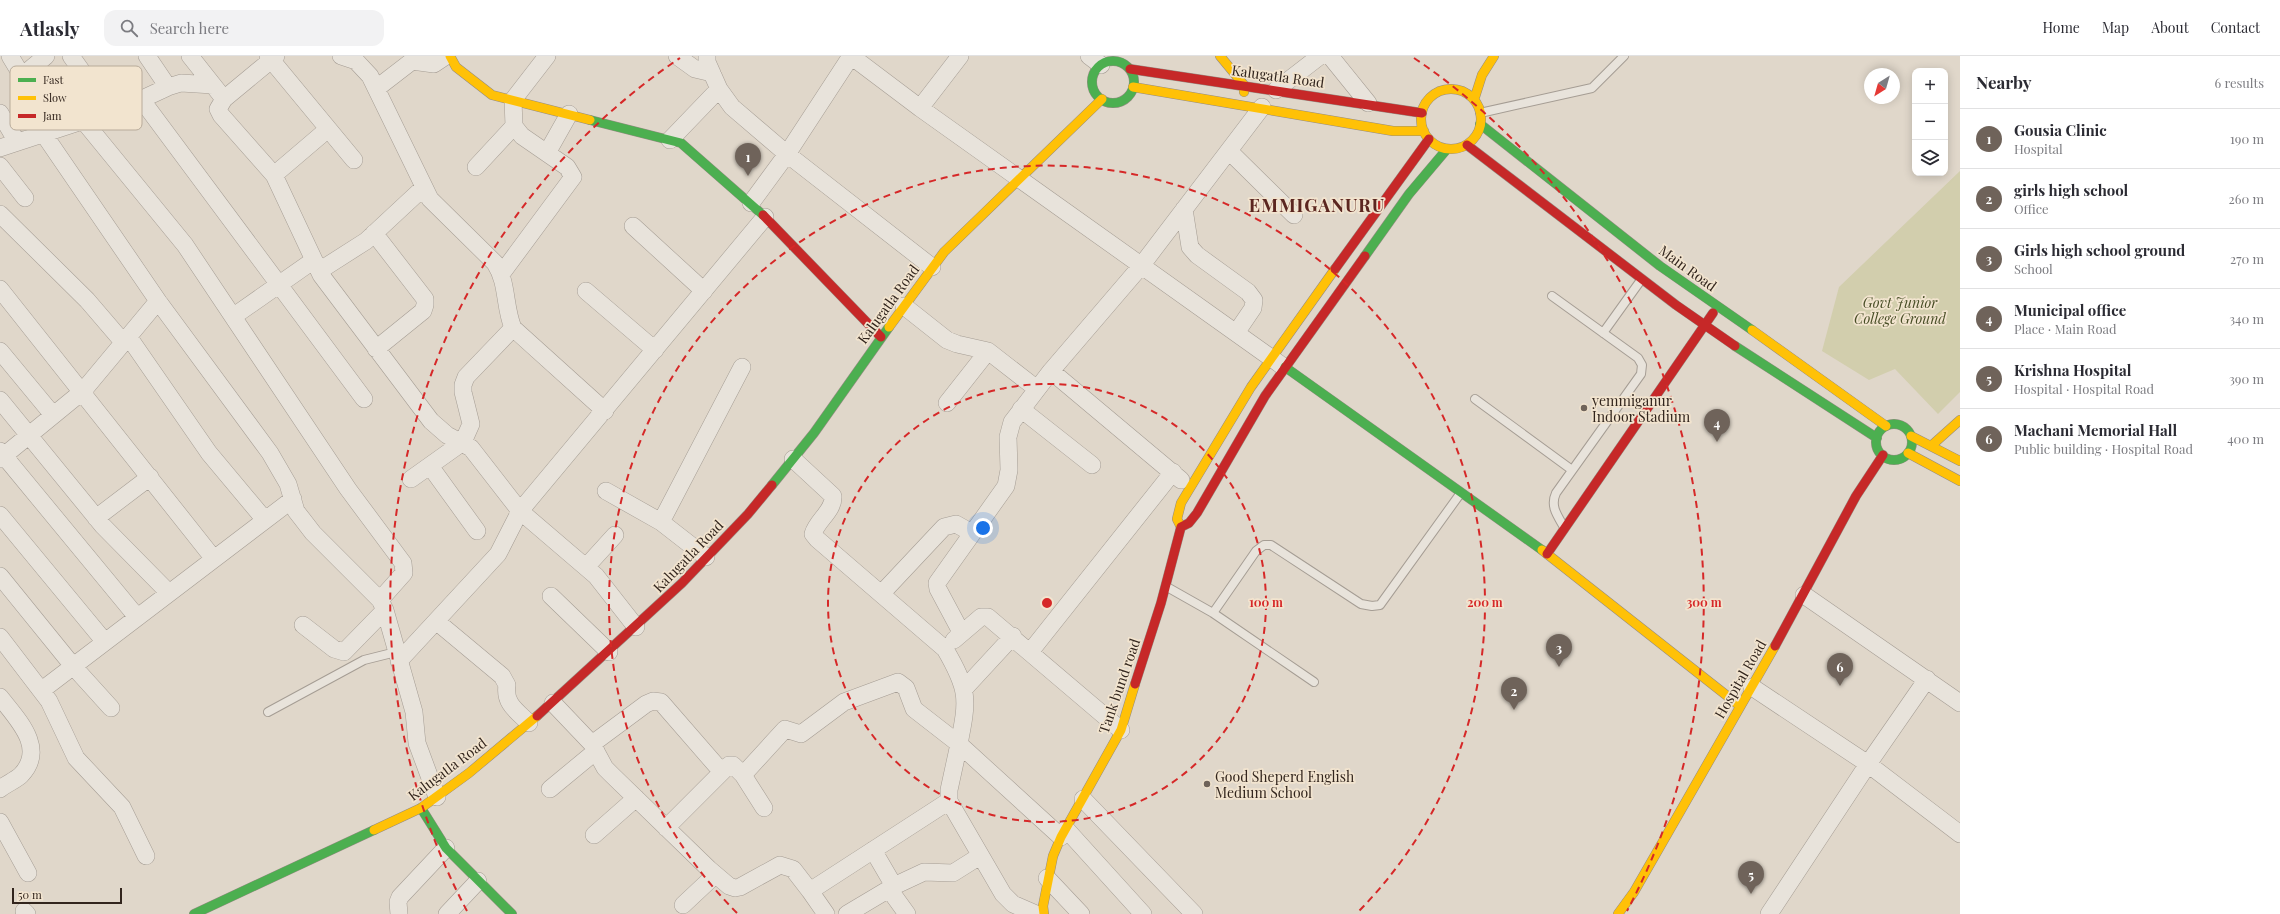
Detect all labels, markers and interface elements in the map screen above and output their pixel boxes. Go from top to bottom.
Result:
search box [104,10,384,46]
text: Atlasly [20,15,80,41]
icon: search [118,17,140,39]
text: Search here [150,18,229,38]
text: Home [2042,18,2080,37]
text: Map [2102,18,2129,37]
text: About [2151,18,2189,37]
text: Contact [2211,18,2260,37]
street label: Kalugatla Road [1230,60,1326,92]
legend [10,66,142,130]
north arrow [1864,68,1900,104]
map controls [1912,68,1948,176]
button: + [1912,68,1948,104]
text: Nearby [1976,71,2031,93]
text: Fast [43,72,63,87]
text: 6 results [2214,74,2264,91]
text: Slow [43,90,67,105]
button: − [1912,104,1948,140]
text: Jam [42,108,62,123]
text: Gousia Clinic [2014,120,2107,140]
text: 1 [1987,130,1991,147]
text: 190 m [2230,130,2264,147]
button: layers [1912,140,1948,176]
text: Hospital [2014,140,2063,157]
pin: 1 [735,143,761,176]
text: girls high school [2014,180,2128,200]
text: 2 [1986,190,1992,207]
text: 260 m [2228,190,2264,207]
district label: EMMIGANURU [1249,193,1385,217]
text: Office [2014,200,2049,217]
text: Girls high school ground [2014,240,2185,260]
street label: Main Road [1655,241,1721,295]
text: 3 [1986,250,1992,267]
text: 270 m [2230,250,2264,267]
text: School [2014,260,2053,277]
street label: Kalugatla Road [853,261,923,347]
park label: Govt Junior College Ground [1854,293,1946,328]
text: Municipal office [2014,300,2126,320]
text: 4 [1986,310,1992,327]
text: 340 m [2229,310,2264,327]
text: Place · Main Road [2014,320,2117,337]
text: Krishna Hospital [2014,360,2131,380]
text: 5 [1986,370,1992,387]
text: 390 m [2229,370,2264,387]
text: Hospital · Hospital Road [2014,380,2154,397]
place label: yemmiganur Indoor Stadium [1591,391,1691,426]
marker: yemmiganur Indoor Stadium [1579,403,1589,413]
pin: 4 [1704,409,1730,442]
text: Machani Memorial Hall [2014,420,2177,440]
text: 6 [1985,430,1993,447]
text: 400 m [2227,430,2264,447]
text: Public building · Hospital Road [2014,440,2193,457]
street label: Kalugatla Road [649,516,727,596]
your location [973,518,993,538]
text: 100 m [1249,594,1283,610]
text: 200 m [1467,594,1503,610]
text: 300 m [1687,594,1722,610]
centre of rings [1040,596,1054,610]
pin: 3 [1546,634,1572,667]
street label: Tank bund road [1094,636,1144,736]
street label: Hospital Road [1710,636,1770,722]
pin: 6 [1827,653,1853,686]
pin: 2 [1501,677,1527,710]
street label: Kalugatla Road [404,733,490,805]
place label: Good Sheperd English Medium School [1215,767,1355,802]
marker: Good Sheperd English Medium School [1202,779,1212,789]
pin: 5 [1738,861,1764,894]
scale bar [12,886,122,905]
text: 50 m [18,887,42,902]

